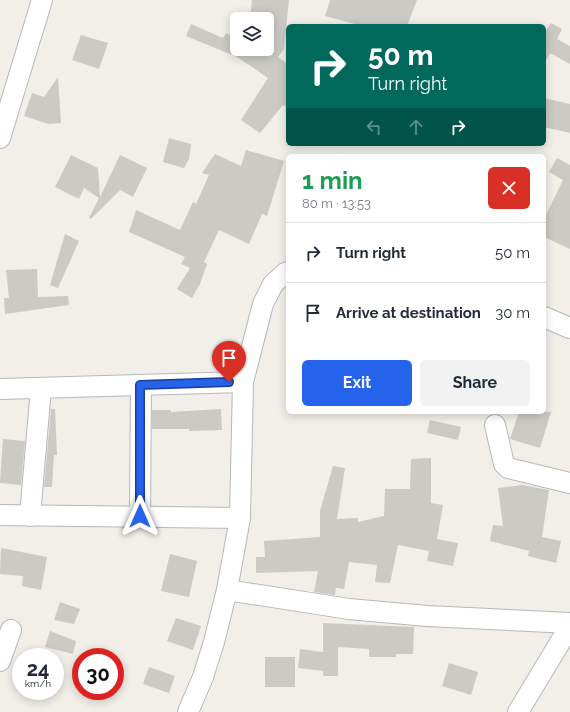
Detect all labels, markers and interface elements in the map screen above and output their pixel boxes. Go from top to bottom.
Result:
map controls [230,12,274,56]
button: layers [230,12,274,56]
text: 50 m [368,39,434,72]
icon: right [302,40,354,92]
text: Turn right [368,73,447,94]
icon: left [363,116,385,138]
icon: ahead [405,116,427,138]
icon: right [447,116,469,138]
text: 1 min [302,166,363,195]
button: close [488,167,530,209]
text: 80 m · 13:53 [302,196,371,211]
icon: right [302,242,324,264]
text: Turn right [336,244,406,262]
text: 50 m [495,244,530,262]
icon: arrive [302,302,324,324]
text: Arrive at destination [336,304,481,322]
text: 30 m [495,304,530,322]
pin [212,341,246,382]
icon: arrive [218,347,240,369]
button: Exit [302,360,412,406]
button: Share [420,360,530,406]
position arrow [119,495,161,537]
speed limit sign: 30 [72,648,124,700]
text: 24 [27,657,49,681]
text: km/h [25,678,51,689]

